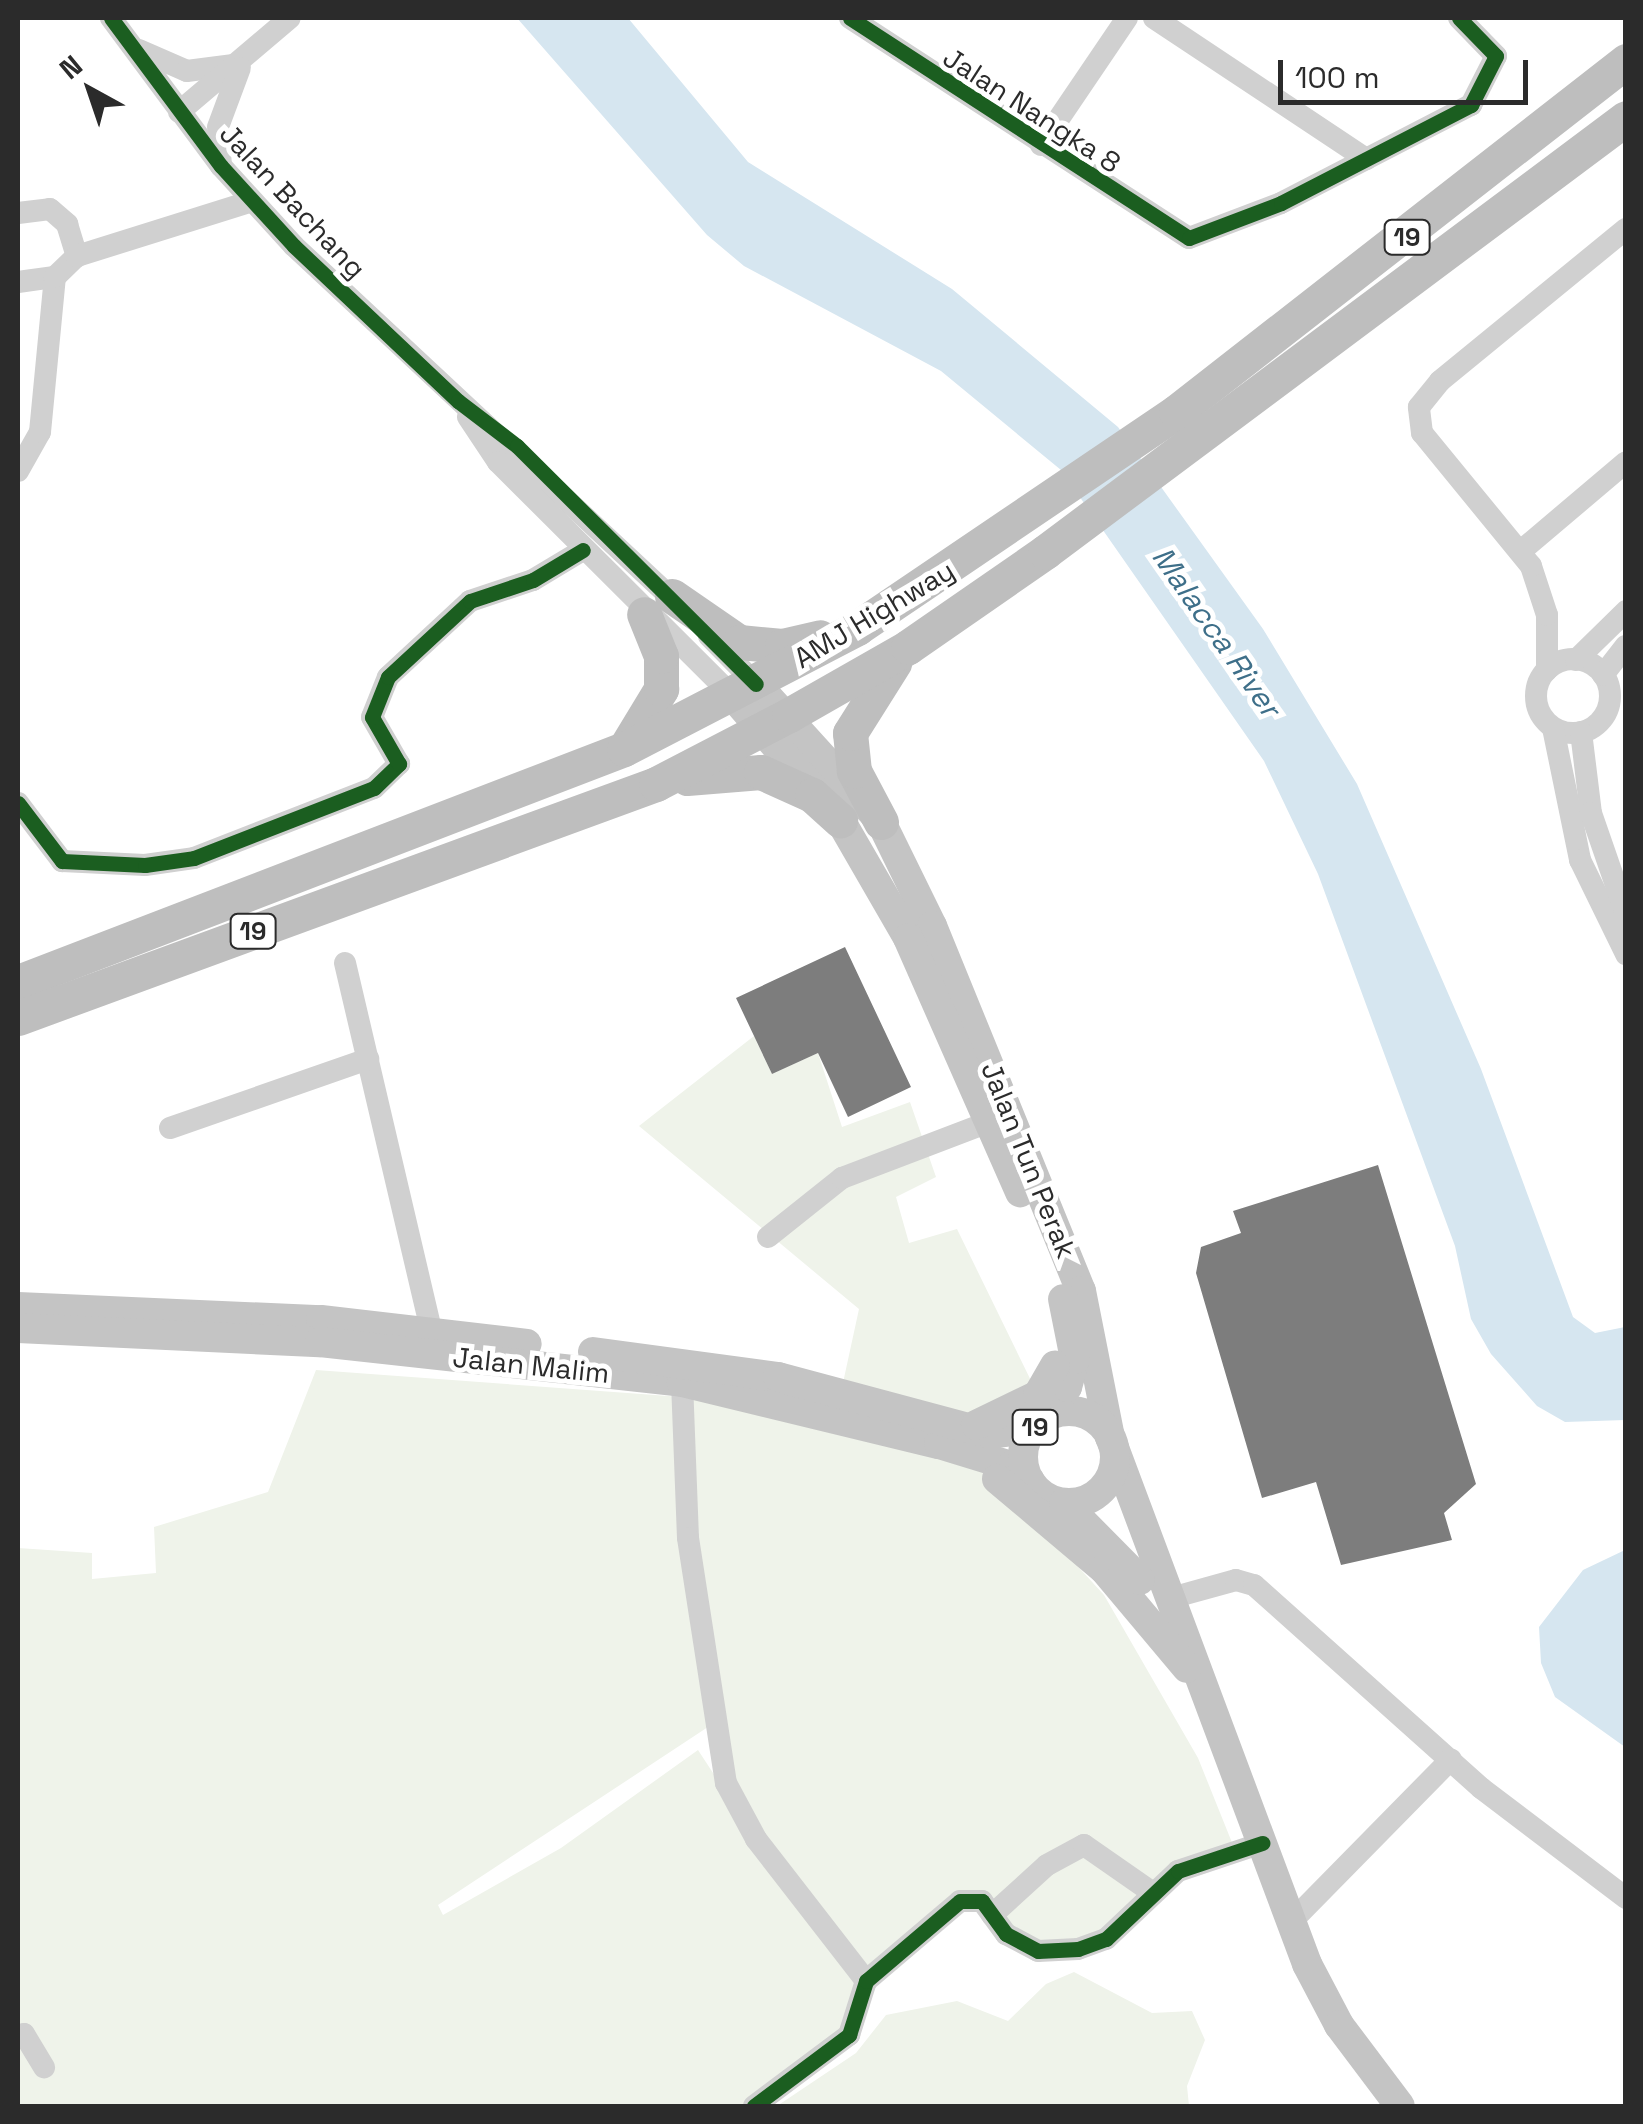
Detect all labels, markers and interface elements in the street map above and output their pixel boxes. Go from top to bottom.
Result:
north arrow [40,40,140,140]
street label: Jalan Nangka 8 [937,40,1127,180]
scale bar [1283,40,1533,102]
text: N [52,47,89,87]
text: 100 m [1295,58,1380,97]
street label: Jalan Bachang [213,117,373,285]
road number: 19 [1382,217,1432,257]
water label: Malacca River [1144,540,1288,724]
street label: AMJ Highway [788,553,960,675]
road number: 19 [228,911,278,951]
street label: Jalan Tun Perak [974,1057,1084,1263]
street label: Jalan Malim [451,1340,611,1390]
road number: 19 [1010,1407,1060,1447]

